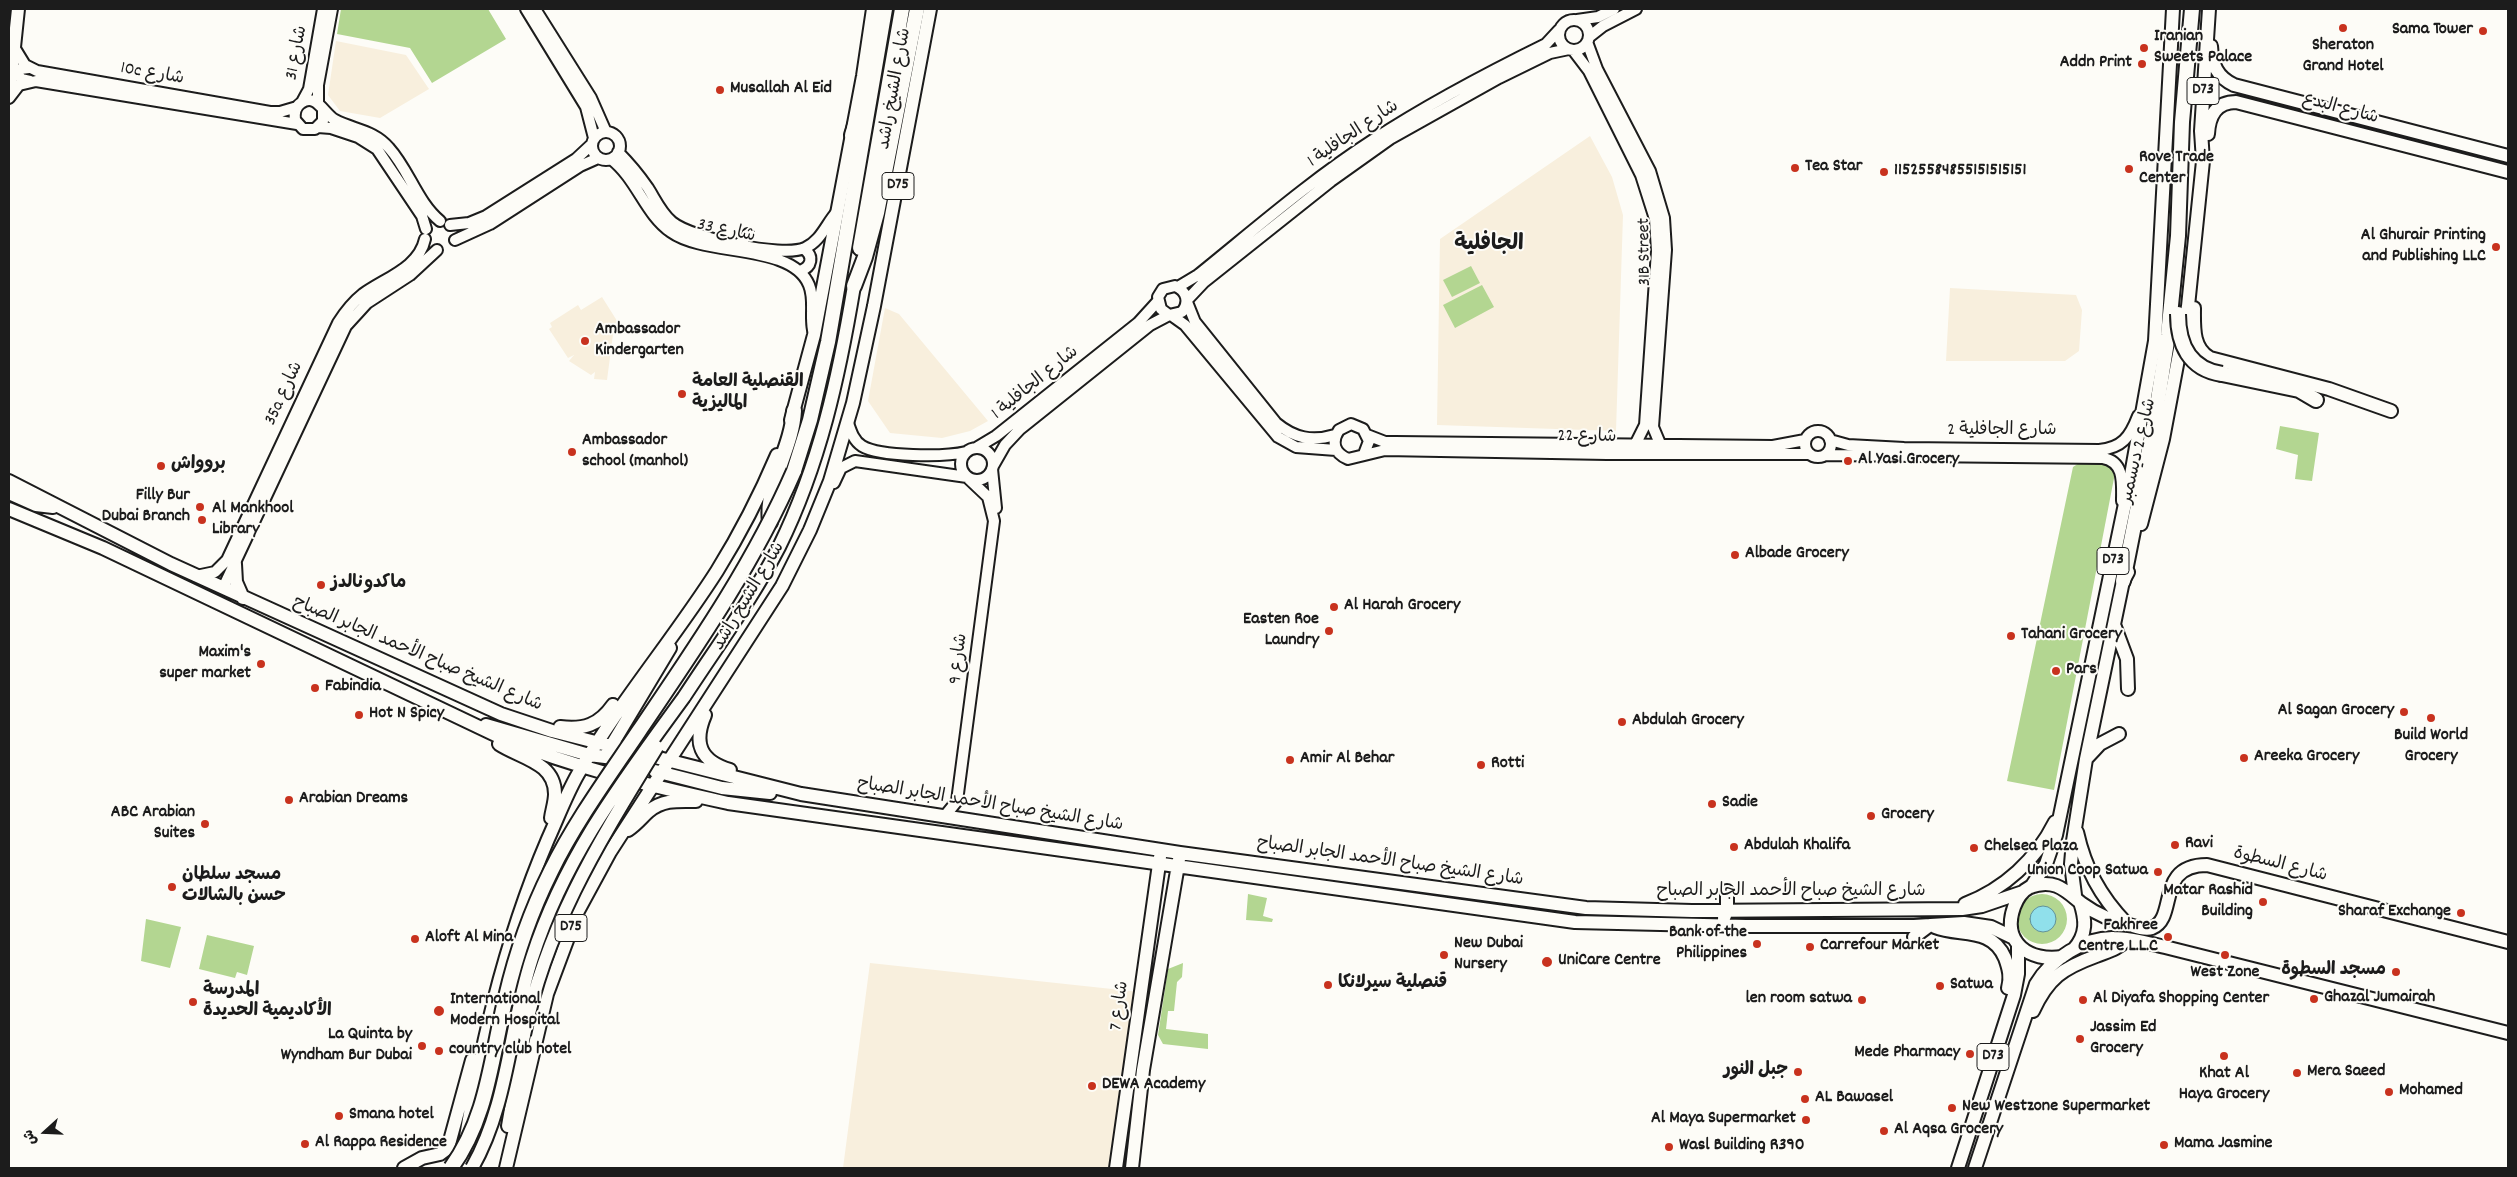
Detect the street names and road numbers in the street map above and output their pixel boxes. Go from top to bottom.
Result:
street label: شارع 31 [282,24,314,82]
street label: شارع الشيخ راشد [875,27,917,151]
street label: 10c شارع [119,59,185,91]
road number: D73 [2187,78,2219,104]
street label: شارع البدع [2300,89,2380,131]
street label: شارع الجافلية 1 [1304,97,1404,173]
road number: D75 [882,172,914,200]
street label: شارع 33 [695,215,757,249]
street label: 31B Street [1635,218,1657,286]
street label: شارع الجافلية 1 [988,342,1084,426]
street label: 35a شارع [261,359,309,429]
street label: شارع 2 ديسمبر [2117,396,2163,506]
street label: شارع الجافلية 2 [1947,421,2057,443]
street label: شارع 22 [1557,427,1617,449]
street label: شارع الشيخ راشد [709,539,791,655]
road number: D73 [2097,548,2129,574]
street label: شارع الشيخ صباح الأحمد الجابر الصباح [289,592,545,718]
street label: شارع 9 [946,632,974,686]
street label: شارع الشيخ صباح الأحمد الجابر الصباح [855,774,1125,838]
street label: شارع الشيخ صباح الأحمد الجابر الصباح [1255,834,1525,892]
street label: شارع السطوة [2231,844,2329,888]
street label: شارع الشيخ صباح الأحمد الجابر الصباح [1656,882,1926,904]
road number: D75 [555,914,587,941]
street label: شارع 7 [1107,980,1135,1032]
road number: D73 [1977,1044,2009,1070]

